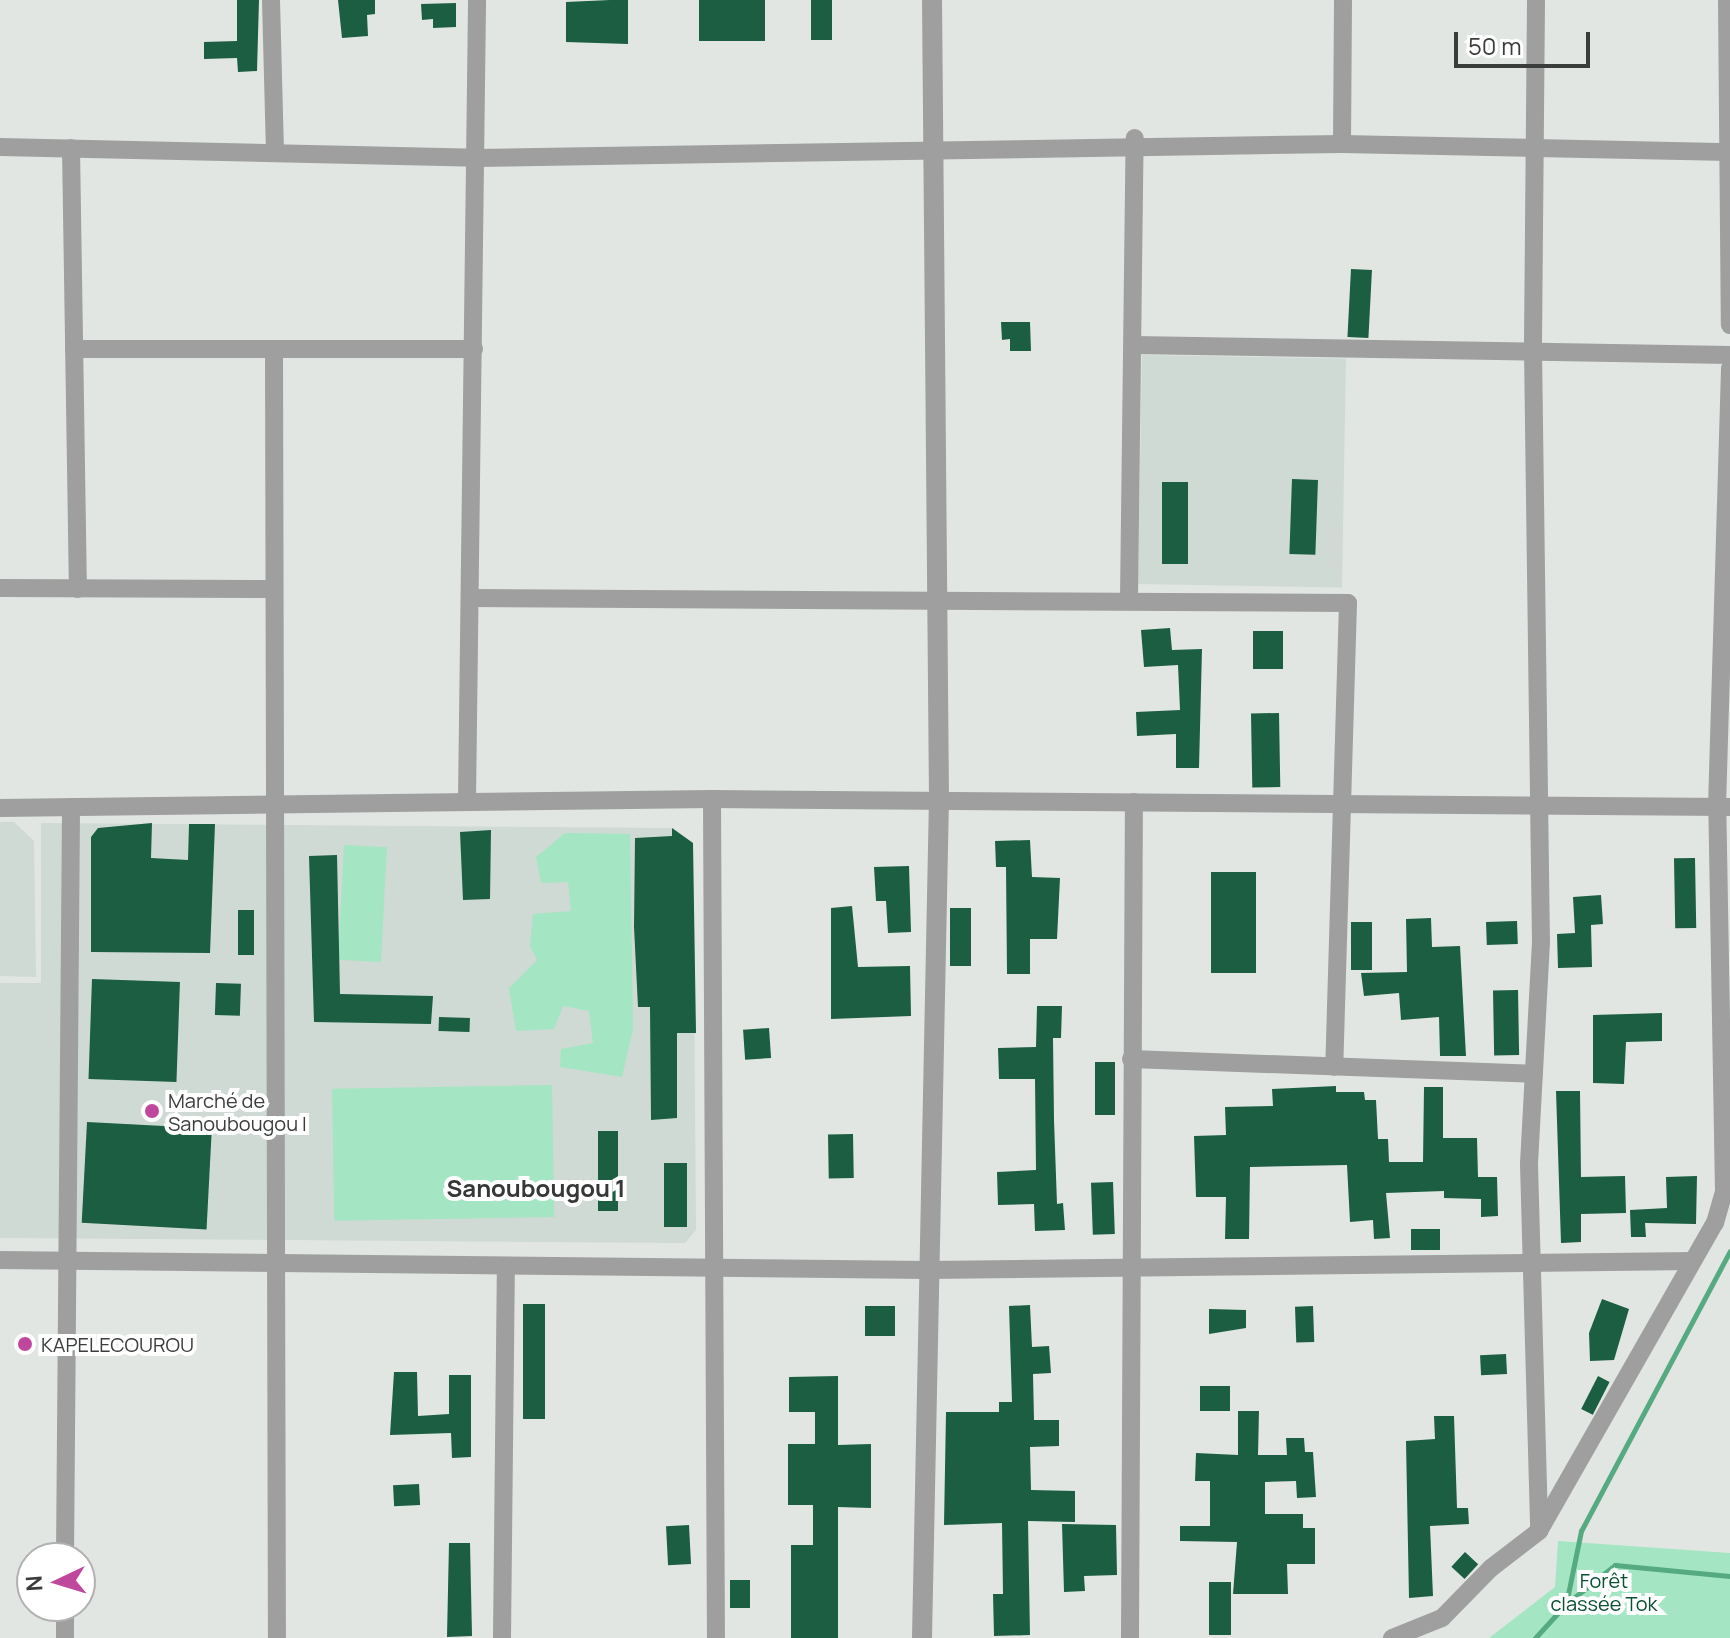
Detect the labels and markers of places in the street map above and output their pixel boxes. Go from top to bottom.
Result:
place label: Marché de Sanoubougou I [168,1088,307,1135]
marker: Marché de Sanoubougou I [143,1102,161,1120]
place label: KAPELECOUROU [41,1332,194,1356]
marker: KAPELECOUROU [16,1335,34,1353]

